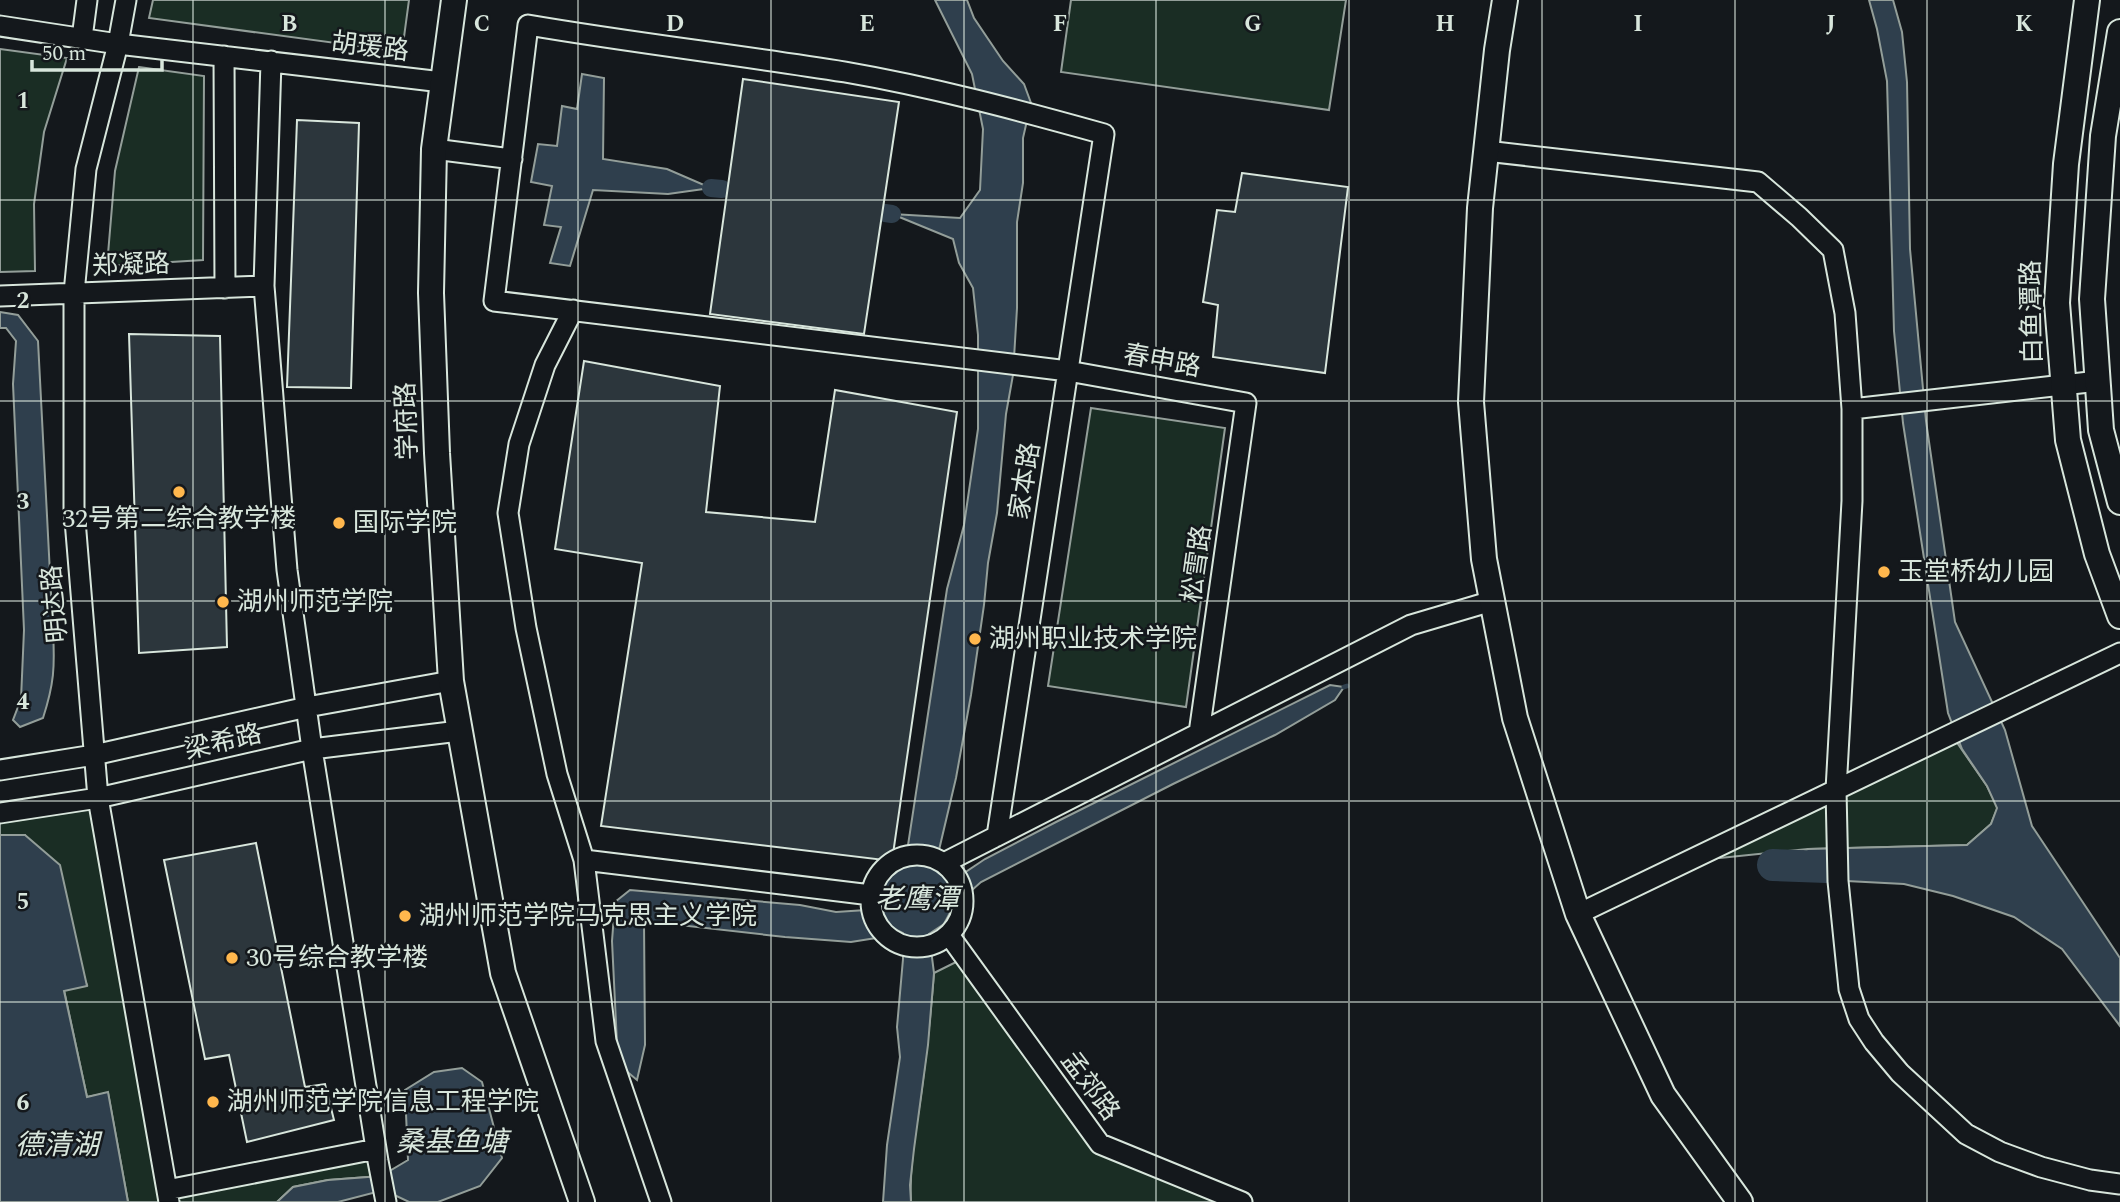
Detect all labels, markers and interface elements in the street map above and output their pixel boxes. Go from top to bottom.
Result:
text: B [281,7,297,42]
text: C [474,7,490,42]
text: D [666,7,684,42]
text: E [859,7,875,42]
text: F [1053,7,1067,42]
text: G [1244,7,1262,42]
text: H [1435,7,1455,42]
text: I [1633,7,1643,42]
text: J [1826,7,1836,42]
text: K [2015,7,2033,42]
street label: 胡瑗路 [329,22,411,72]
scale bar [32,28,161,72]
text: 50 m [42,38,86,70]
text: 1 [17,84,29,119]
street label: 郑凝路 [91,244,171,286]
street label: 白鱼潭路 [2011,260,2053,364]
text: 2 [17,284,30,319]
street label: 春申路 [1120,335,1204,387]
street label: 学府路 [386,381,428,461]
street label: 家本路 [999,439,1051,523]
marker: 32号第二综合教学楼 [171,484,187,500]
text: 3 [17,485,30,520]
place label: 32号第二综合教学楼 [62,499,296,539]
place label: 国际学院 [353,503,457,543]
marker: 国际学院 [331,515,347,531]
street label: 松雪路 [1172,523,1222,605]
place label: 玉堂桥幼儿园 [1898,552,2054,592]
street label: 明达路 [32,563,78,645]
marker: 玉堂桥幼儿园 [1876,564,1892,580]
place label: 湖州师范学院 [237,582,393,622]
marker: 湖州师范学院 [215,594,231,610]
place label: 湖州职业技术学院 [989,619,1197,659]
marker: 湖州职业技术学院 [967,631,983,647]
text: 4 [17,685,30,720]
street label: 梁希路 [180,714,266,770]
water label: 老鹰潭 [875,878,964,921]
text: 5 [17,885,29,920]
place label: 湖州师范学院马克思主义学院 [419,896,757,936]
marker: 湖州师范学院马克思主义学院 [397,908,413,924]
place label: 30号综合教学楼 [246,938,428,978]
marker: 30号综合教学楼 [224,950,240,966]
street label: 孟郊路 [1051,1043,1129,1129]
place label: 湖州师范学院信息工程学院 [227,1082,539,1122]
text: 6 [17,1086,30,1121]
marker: 湖州师范学院信息工程学院 [205,1094,221,1110]
water label: 桑基鱼塘 [396,1121,512,1164]
water label: 德清湖 [15,1124,103,1167]

